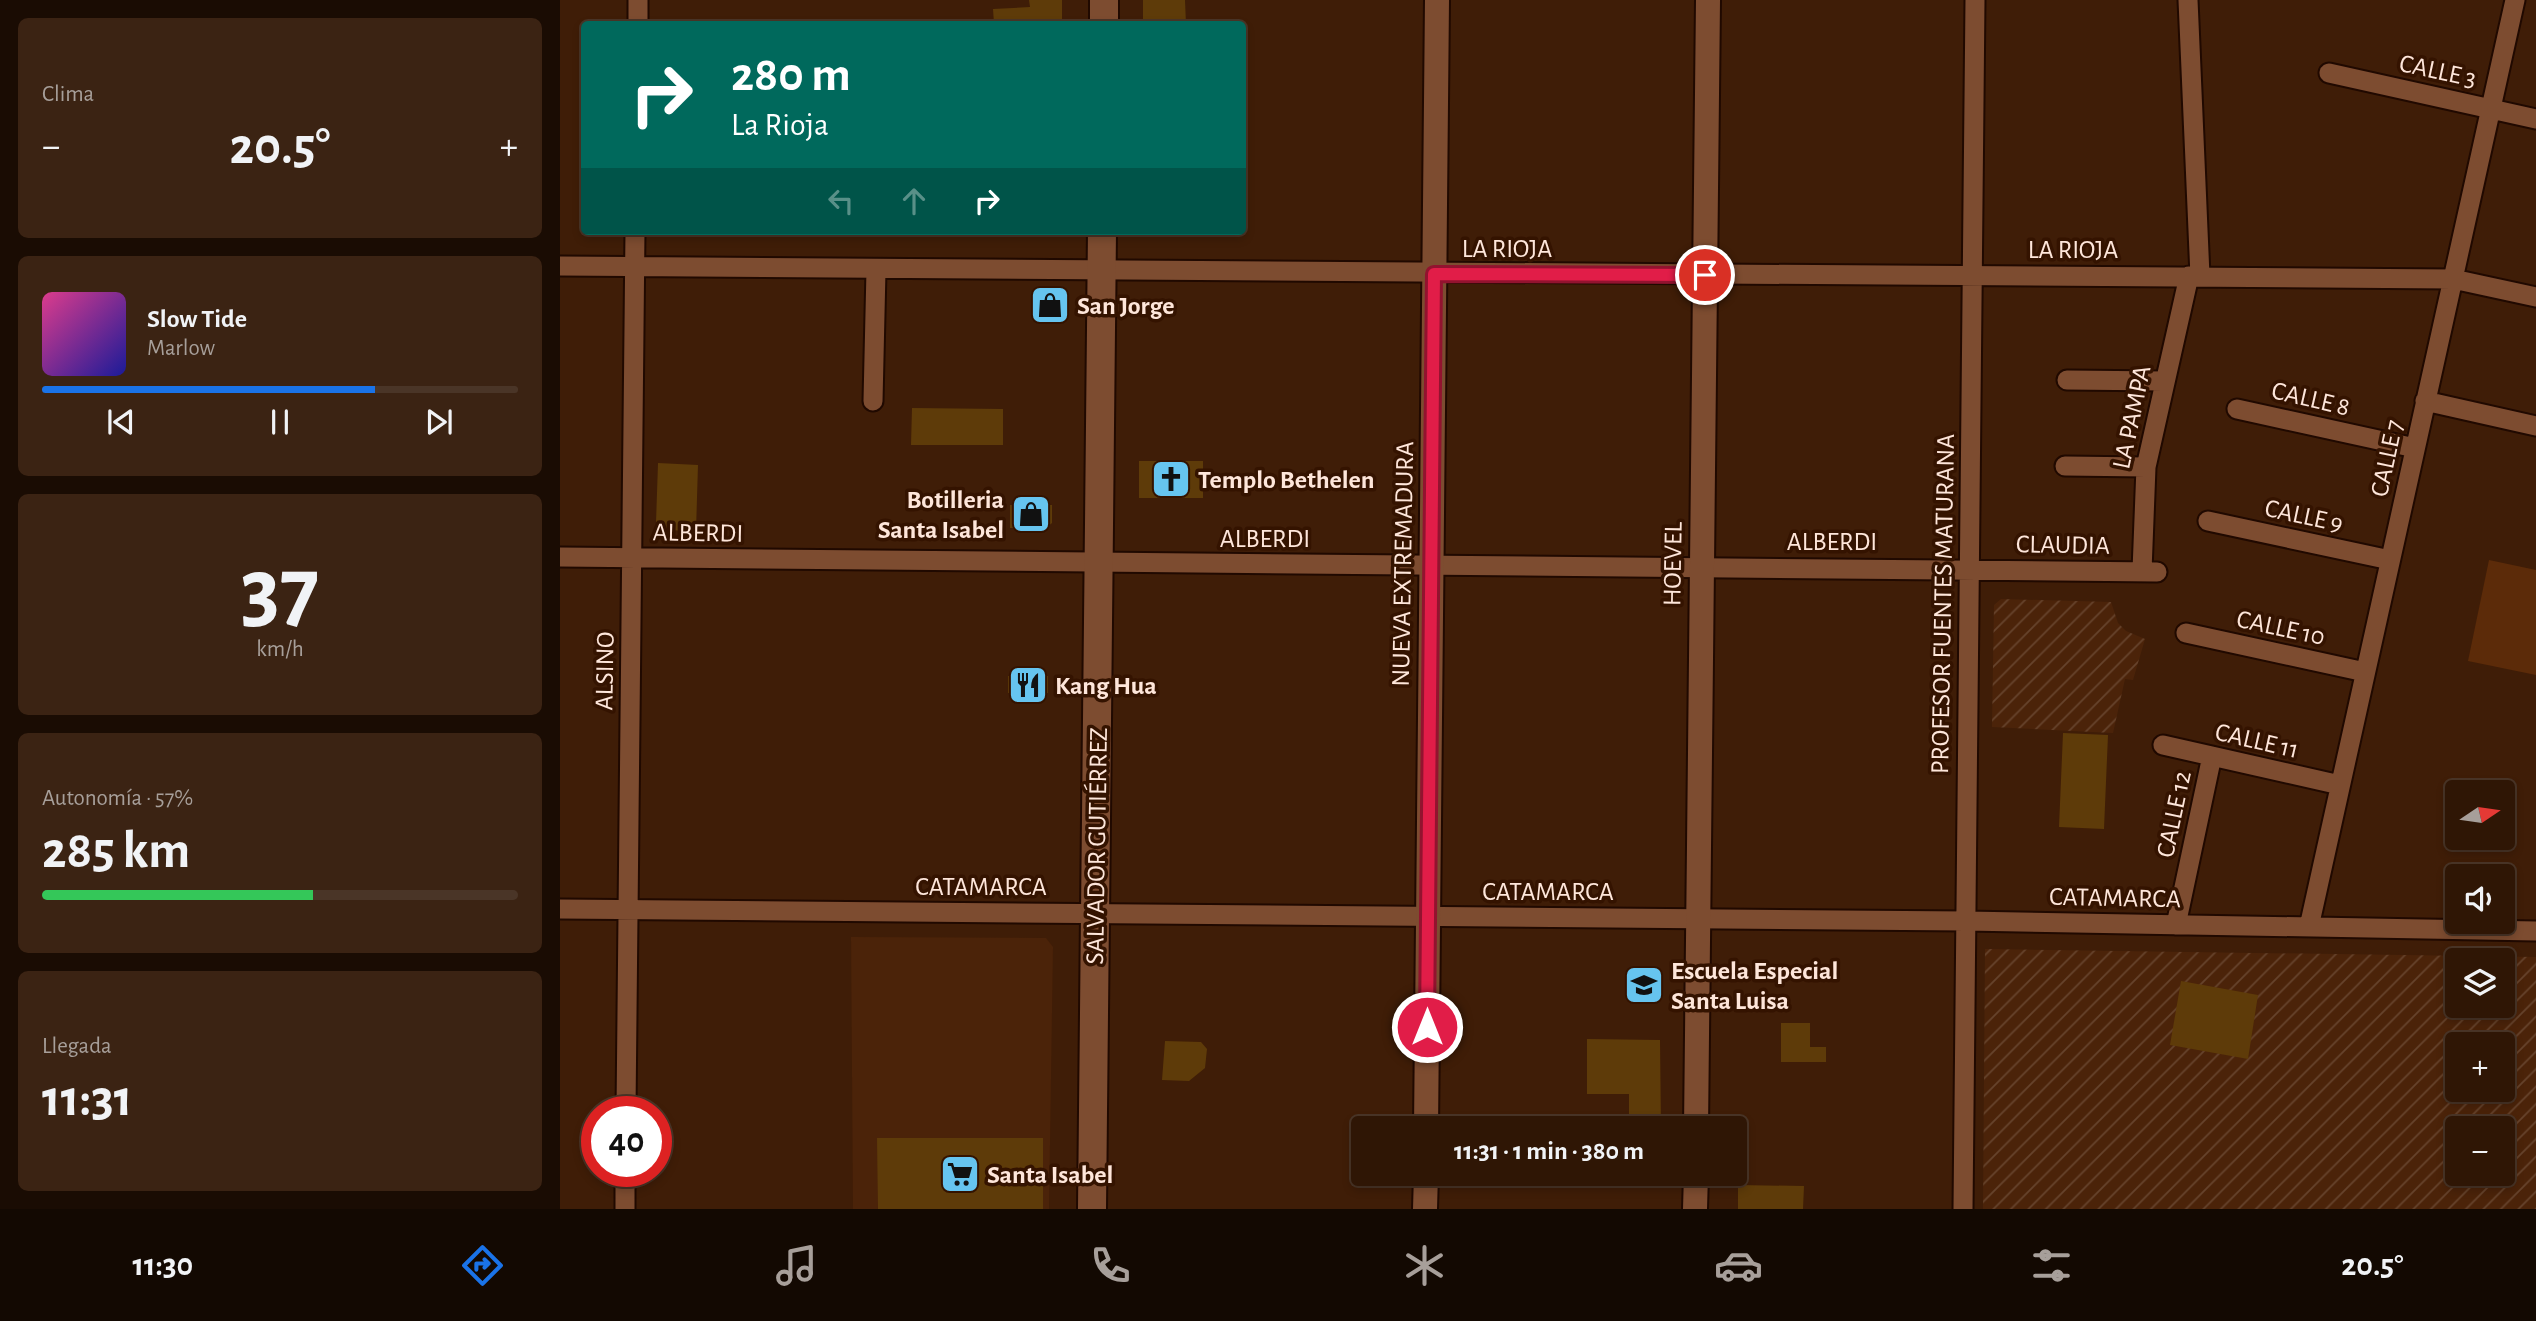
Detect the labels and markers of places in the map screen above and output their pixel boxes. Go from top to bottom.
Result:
pin [1675,245,1735,305]
shop icon: San Jorge [1029,284,1071,326]
place label: San Jorge [1077,293,1175,319]
church icon: Templo Bethelen [1150,458,1192,500]
place label: Templo Bethelen [1198,467,1375,493]
place label: Botilleria Santa Isabel [878,487,1004,543]
shop icon: Botilleria Santa Isabel [1010,493,1052,535]
restaurant icon: Kang Hua [1007,664,1049,706]
place label: Kang Hua [1055,673,1157,699]
place label: Escuela Especial Santa Luisa [1671,958,1838,1014]
school or university icon: Escuela Especial Santa Luisa [1623,964,1665,1006]
supermarket icon: Santa Isabel [939,1153,981,1195]
place label: Santa Isabel [987,1162,1113,1188]

